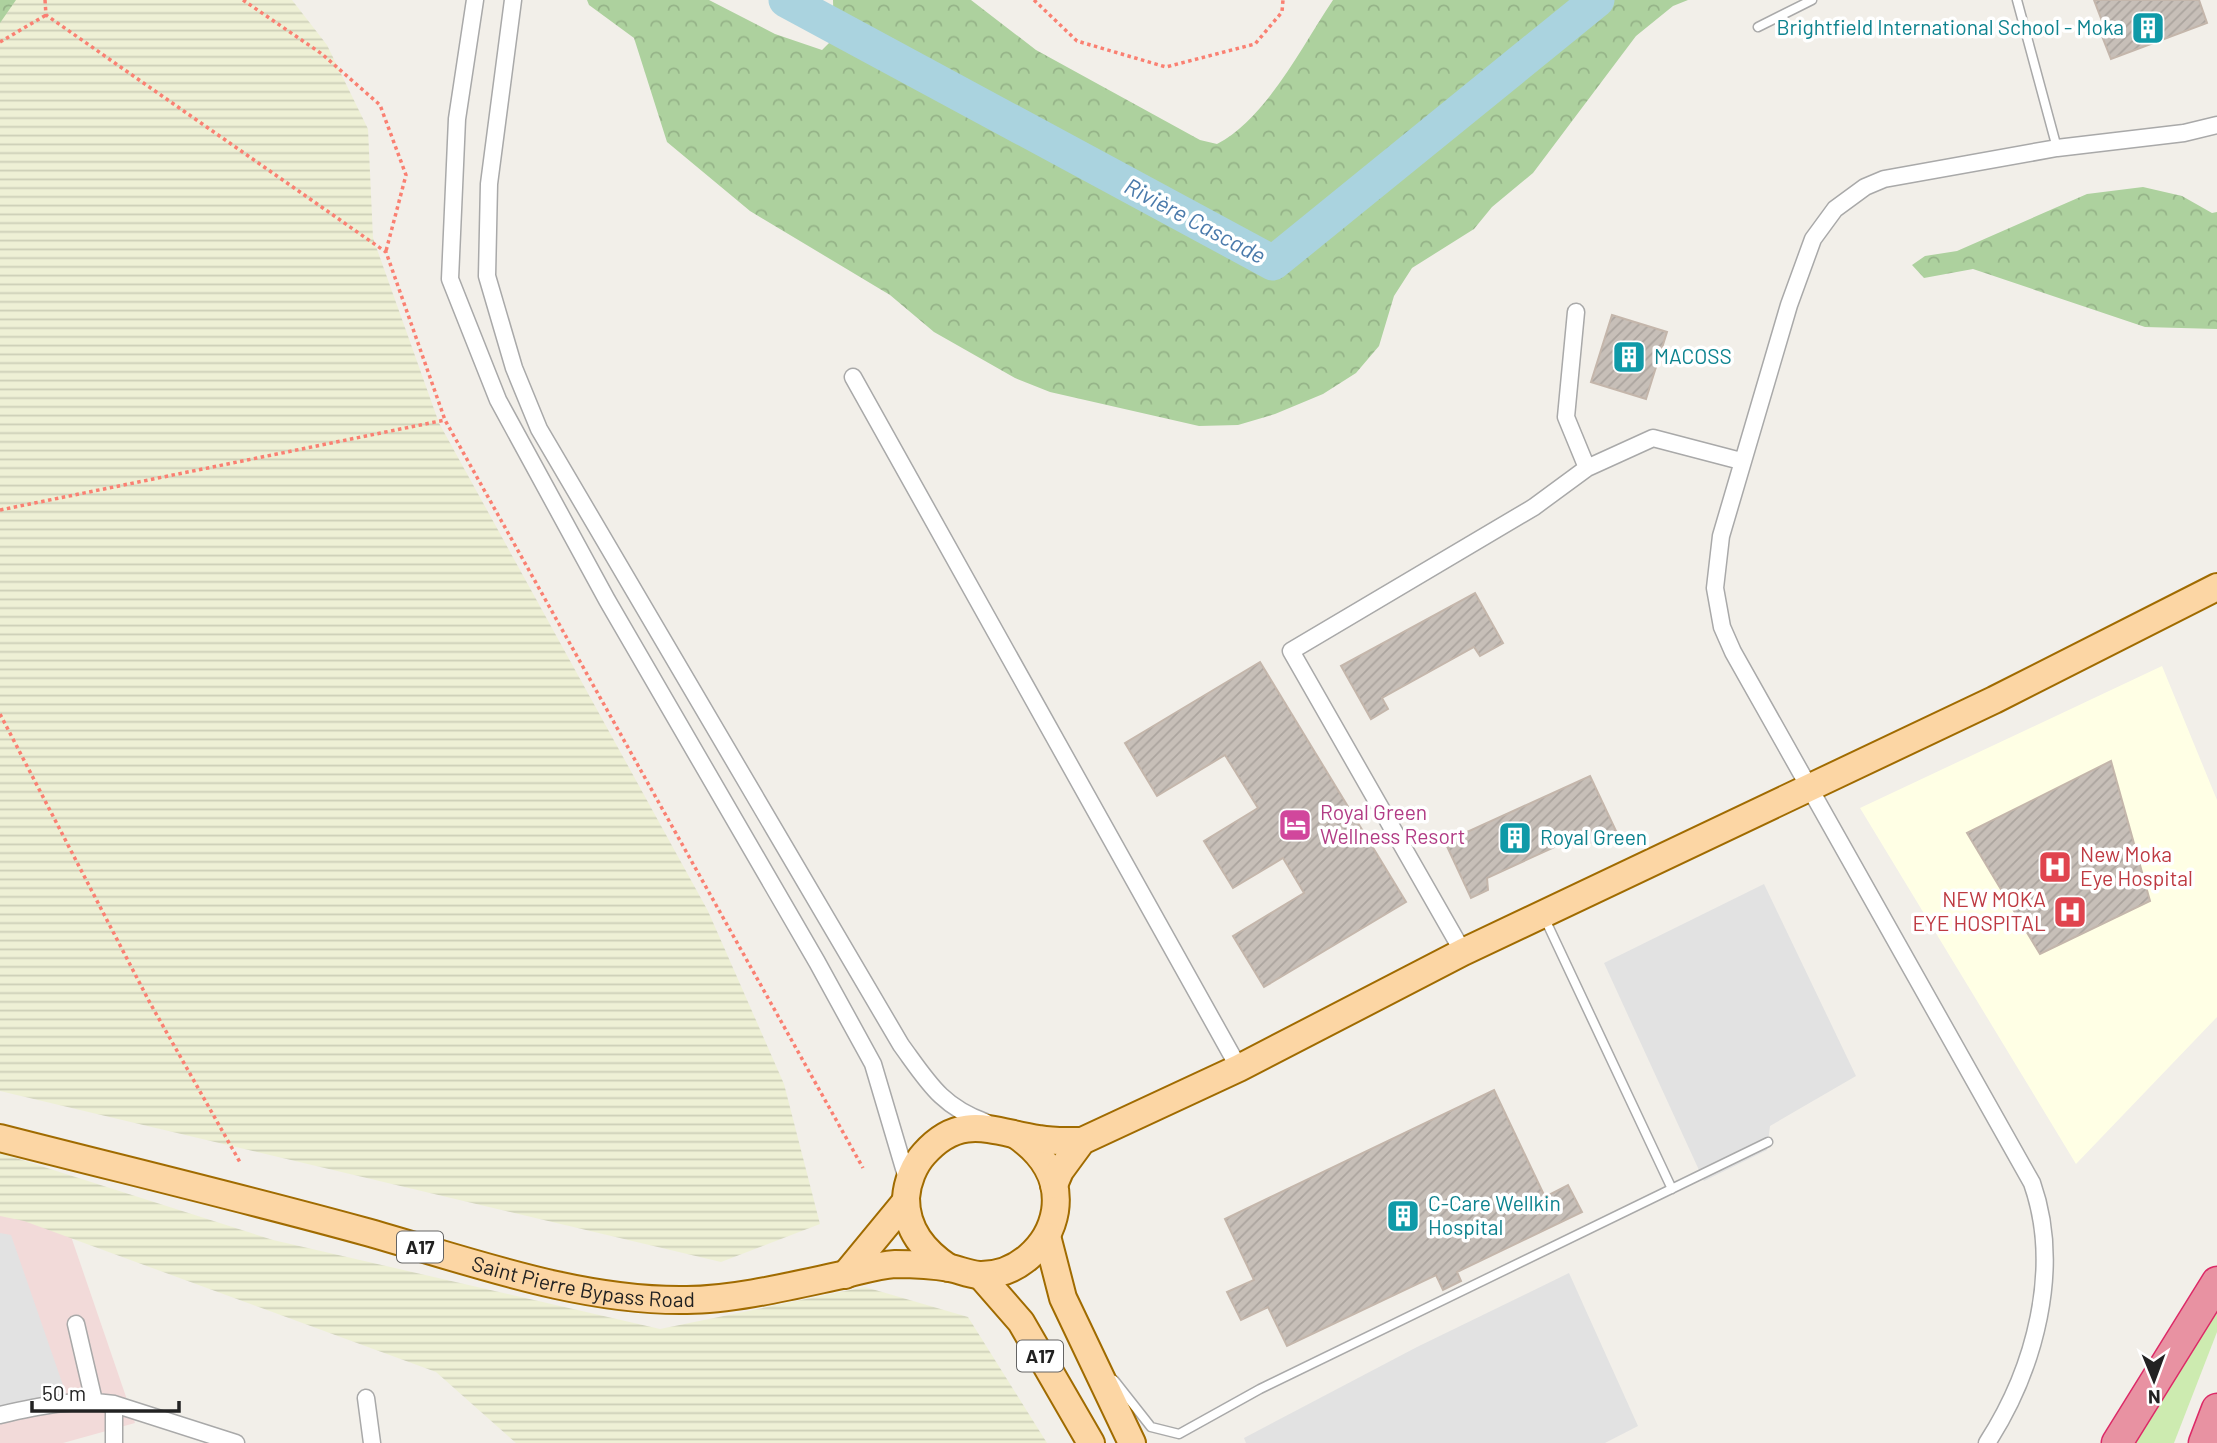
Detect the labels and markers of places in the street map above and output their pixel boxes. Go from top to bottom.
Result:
building icon: Brightfield International School - Moka [2129,9,2167,47]
place label: Brightfield International School - Moka [1776,14,2124,39]
building icon: MACOSS [1610,338,1648,376]
place label: MACOSS [1654,343,1732,368]
place label: Royal Green Wellness Resort [1320,799,1465,848]
hotel icon: Royal Green Wellness Resort [1276,806,1314,844]
building icon: Royal Green [1496,819,1534,857]
place label: Royal Green [1540,824,1647,849]
place label: New Moka Eye Hospital [2080,841,2193,890]
hospital icon: New Moka Eye Hospital [2036,848,2074,886]
place label: NEW MOKA EYE HOSPITAL [1912,886,2046,935]
hospital icon: NEW MOKA EYE HOSPITAL [2051,893,2089,931]
place label: C-Care Wellkin Hospital [1428,1190,1561,1239]
building icon: C-Care Wellkin Hospital [1384,1197,1422,1235]

